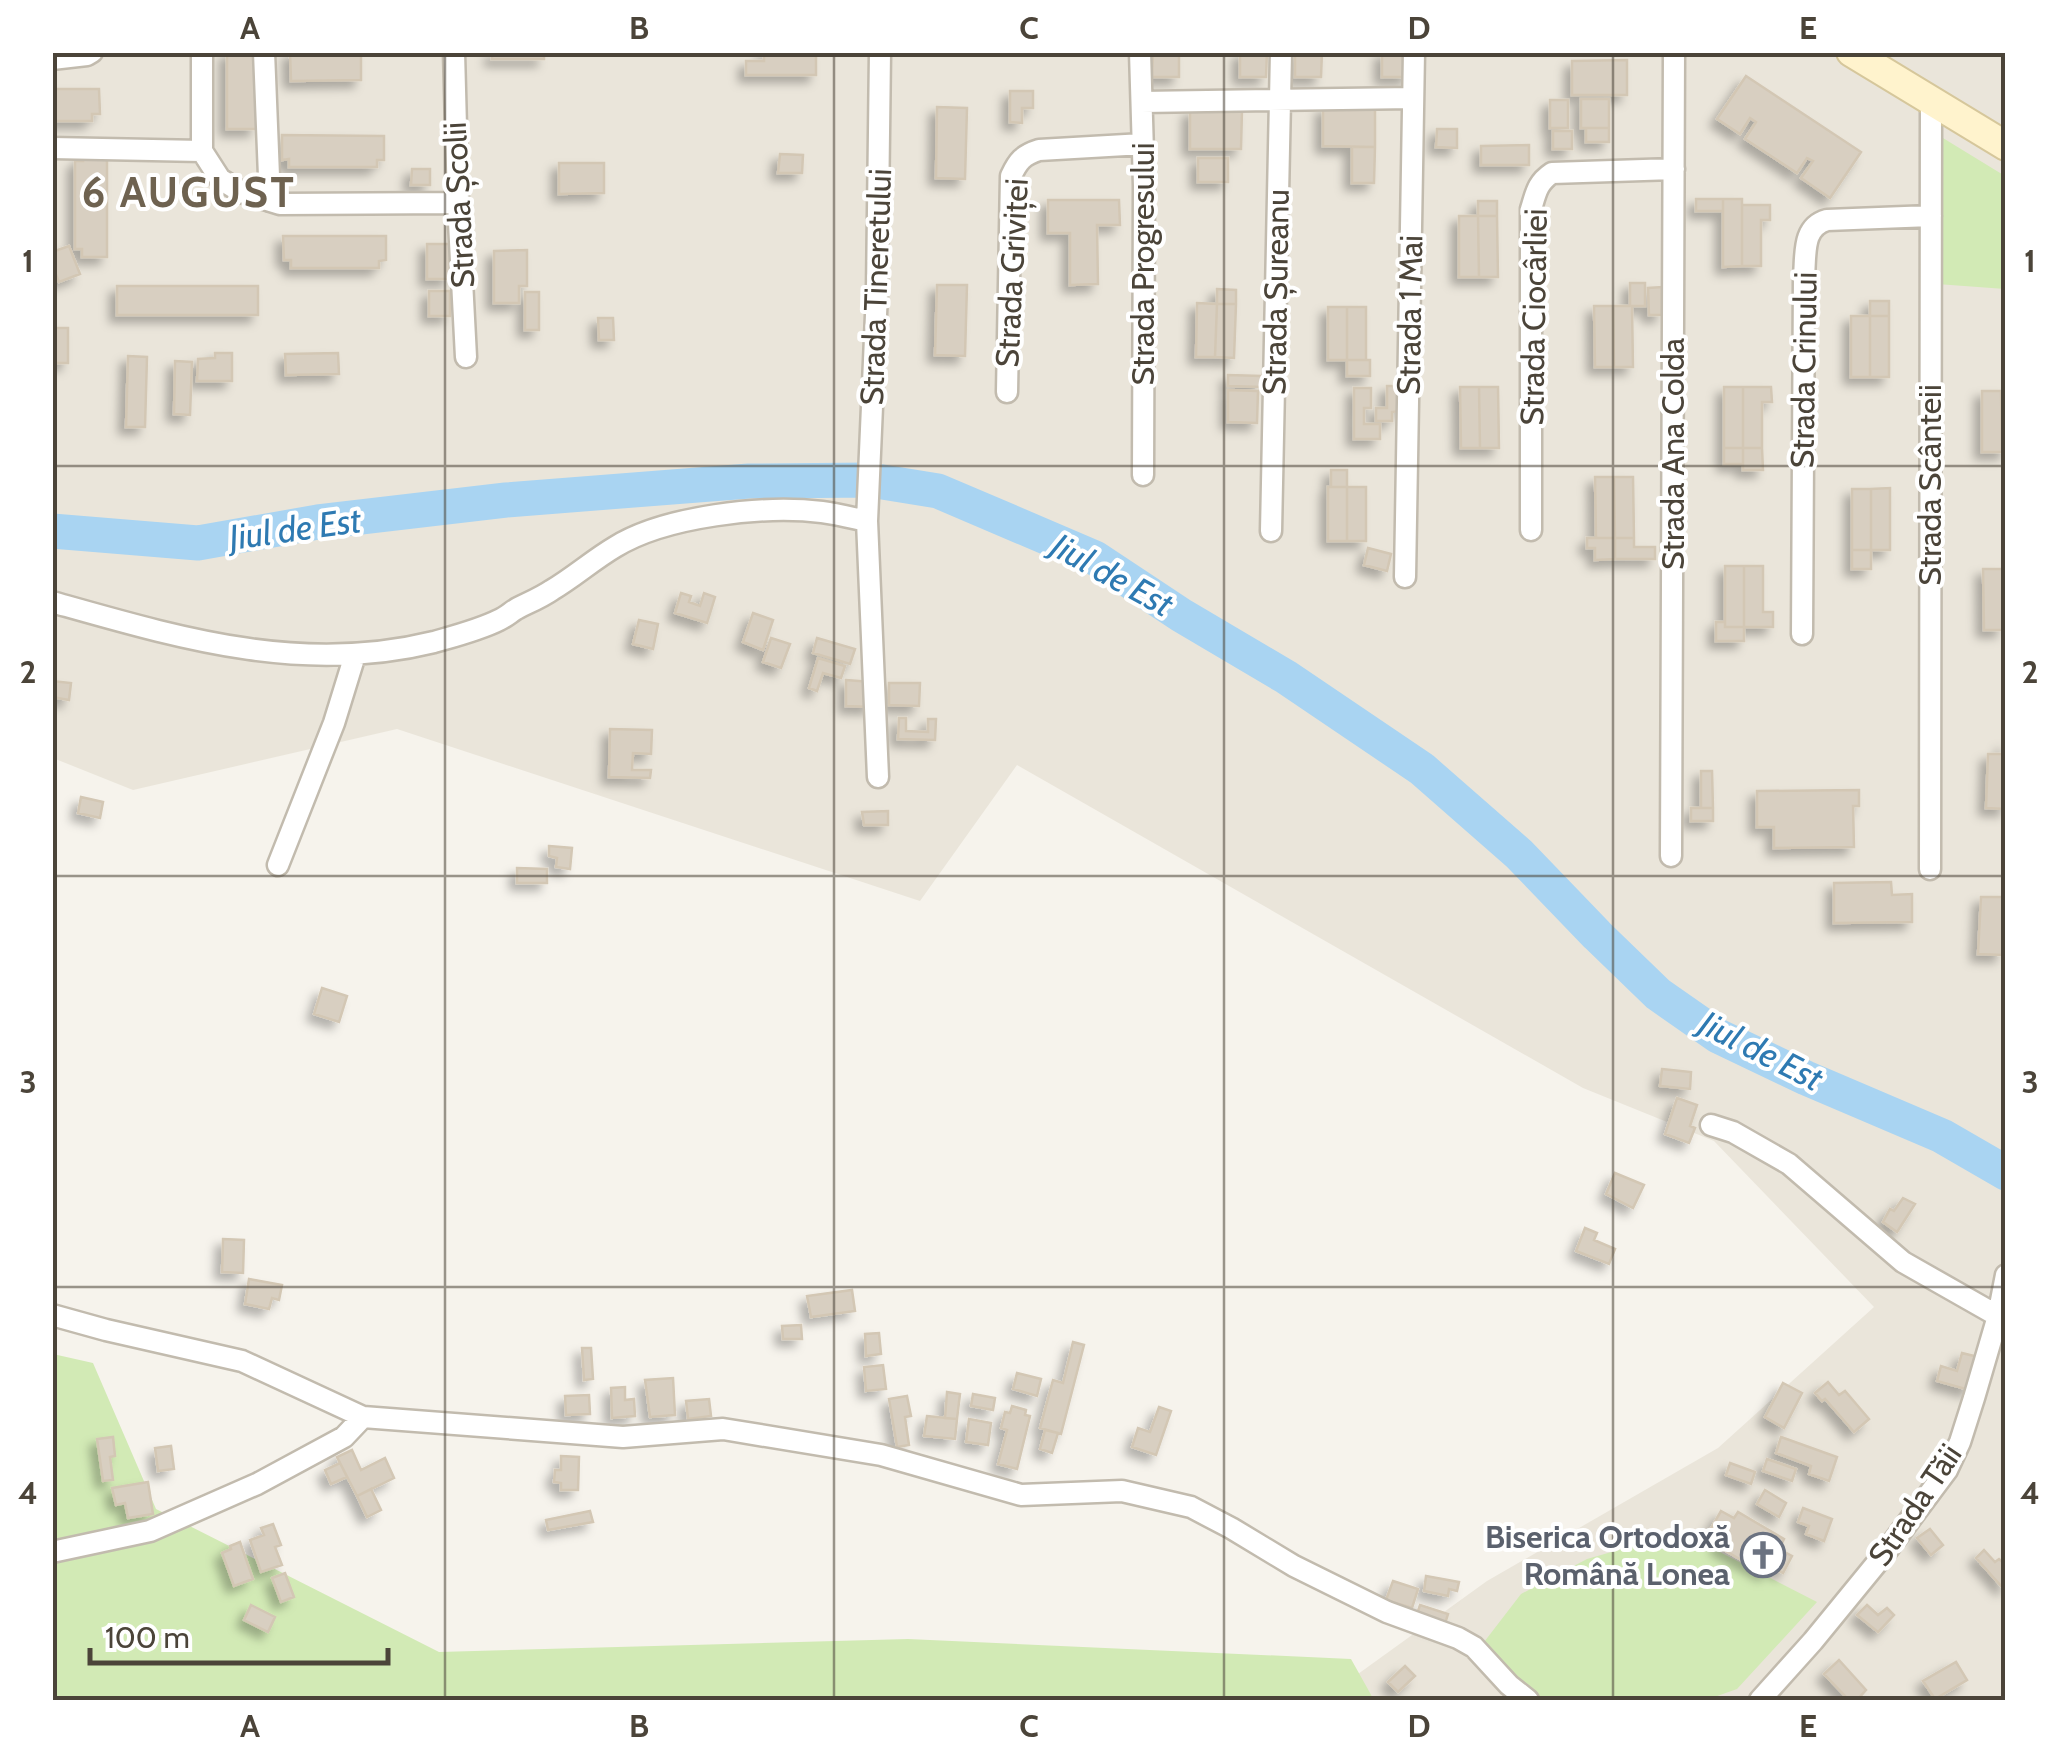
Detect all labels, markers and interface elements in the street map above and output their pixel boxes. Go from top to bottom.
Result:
text: A [240,8,260,47]
text: B [629,8,649,47]
text: C [1019,8,1039,47]
text: D [1407,8,1431,47]
text: E [1799,8,1817,47]
street label: Strada Școlii [435,121,484,289]
street label: Strada Progresului [1123,142,1162,386]
district label: 6 AUGUST [82,166,296,218]
street label: Strada Tineretului [852,168,899,406]
street label: Strada Griviței [987,177,1038,369]
street label: Strada Șureanu [1254,189,1299,395]
street label: Strada Ciocârliei [1512,208,1555,426]
street label: Strada 1 Mai [1389,235,1430,395]
text: 1 [22,241,34,280]
text: 1 [2024,241,2036,280]
street label: Strada Crinului [1782,271,1825,469]
street label: Strada Ana Colda [1653,337,1692,570]
street label: Strada Scânteii [1910,384,1949,586]
water label: Jiul de Est [223,498,365,559]
water label: Jiul de Est [1041,522,1182,626]
text: 2 [20,652,36,691]
text: 2 [2022,652,2038,691]
water label: Jiul de Est [1690,1000,1831,1100]
text: 3 [19,1062,37,1101]
text: 3 [2021,1062,2039,1101]
street label: Strada Tăii [1860,1436,1970,1573]
text: 4 [18,1473,38,1512]
text: 4 [2020,1473,2040,1512]
place label: Biserica Ortodoxă Română Lonea [1485,1517,1730,1593]
church icon: Biserica Ortodoxă Română Lonea [1740,1532,1786,1578]
scale bar [90,1603,388,1665]
text: 100 m [105,1619,190,1656]
text: A [240,1706,260,1745]
text: B [629,1706,649,1745]
text: C [1019,1706,1039,1745]
text: D [1407,1706,1431,1745]
text: E [1799,1706,1817,1745]

